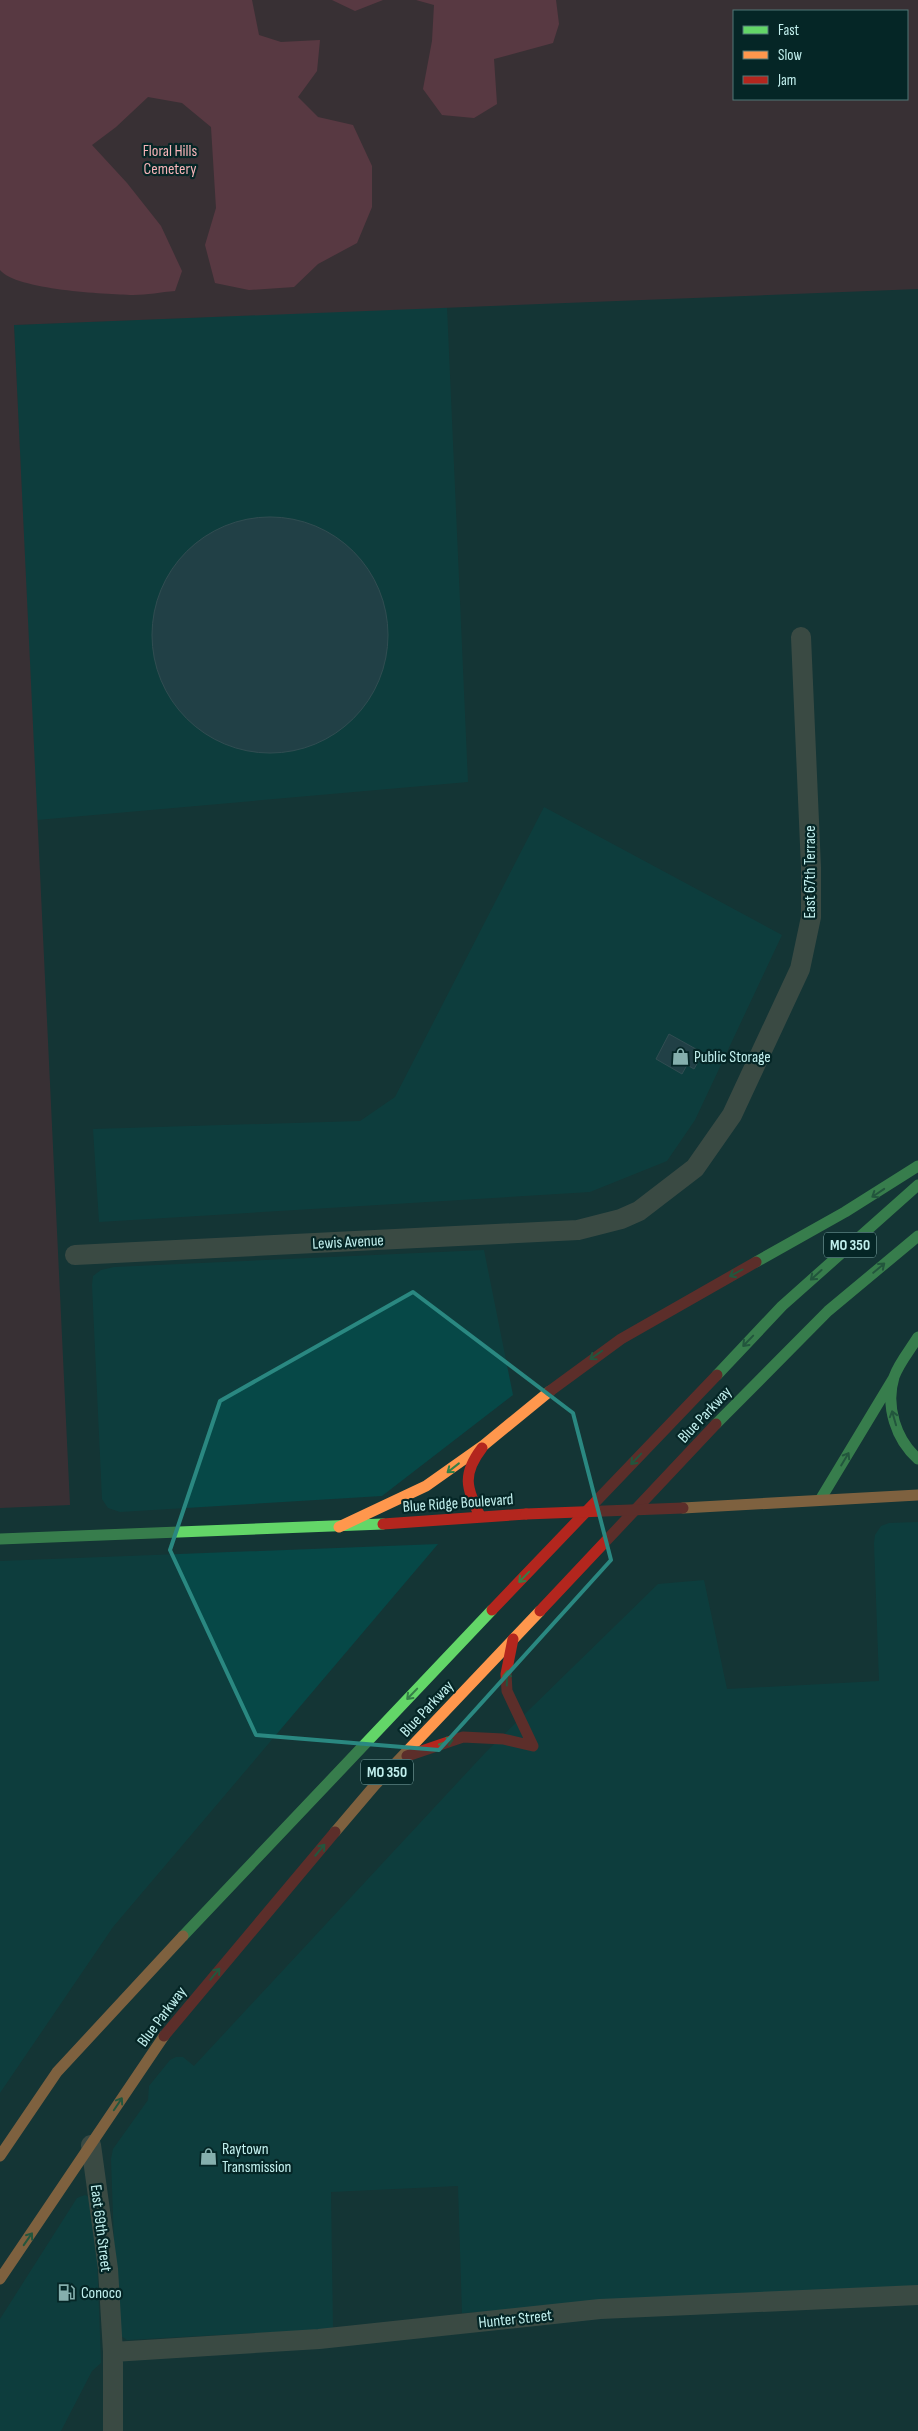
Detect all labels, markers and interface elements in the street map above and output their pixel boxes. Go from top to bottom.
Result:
legend [733,10,908,100]
text: Fast [778,21,800,40]
text: Slow [778,46,802,65]
text: Jam [777,71,796,90]
park label: Floral Hills Cemetery [143,142,198,179]
street label: East 67th Terrace [801,825,820,919]
shop icon: Public Storage [670,1046,690,1066]
place label: Public Storage [694,1048,771,1067]
one-way arrow [871,1188,885,1198]
street label: Lewis Avenue [312,1231,384,1254]
road number: MO 350 [824,1232,876,1258]
one-way arrow [872,1263,885,1274]
one-way arrow [729,1268,744,1278]
one-way arrow [809,1270,822,1281]
one-way arrow [742,1335,754,1348]
one-way arrow [590,1350,604,1360]
street label: Blue Parkway [674,1383,736,1447]
one-way arrow [888,1410,898,1426]
one-way arrow [841,1452,851,1466]
one-way arrow [630,1453,642,1465]
one-way arrow [447,1462,460,1473]
street label: Blue Ridge Boulevard [402,1490,514,1517]
one-way arrow [518,1570,530,1583]
one-way arrow [502,1670,511,1686]
street label: Blue Parkway [396,1677,458,1741]
one-way arrow [406,1688,418,1701]
one-way arrow [438,1737,454,1746]
road number: MO 350 [361,1760,413,1784]
one-way arrow [314,1844,325,1857]
one-way arrow [209,1968,220,1981]
street label: Blue Parkway [133,1983,191,2051]
one-way arrow [113,2097,124,2111]
place label: Raytown Transmission [222,2140,291,2177]
shop icon: Raytown Transmission [198,2147,218,2167]
street label: East 69th Street [86,2183,115,2273]
one-way arrow [23,2232,33,2246]
fuel station icon: Conoco [57,2282,77,2302]
place label: Conoco [81,2284,122,2303]
street label: Hunter Street [477,2306,553,2333]

